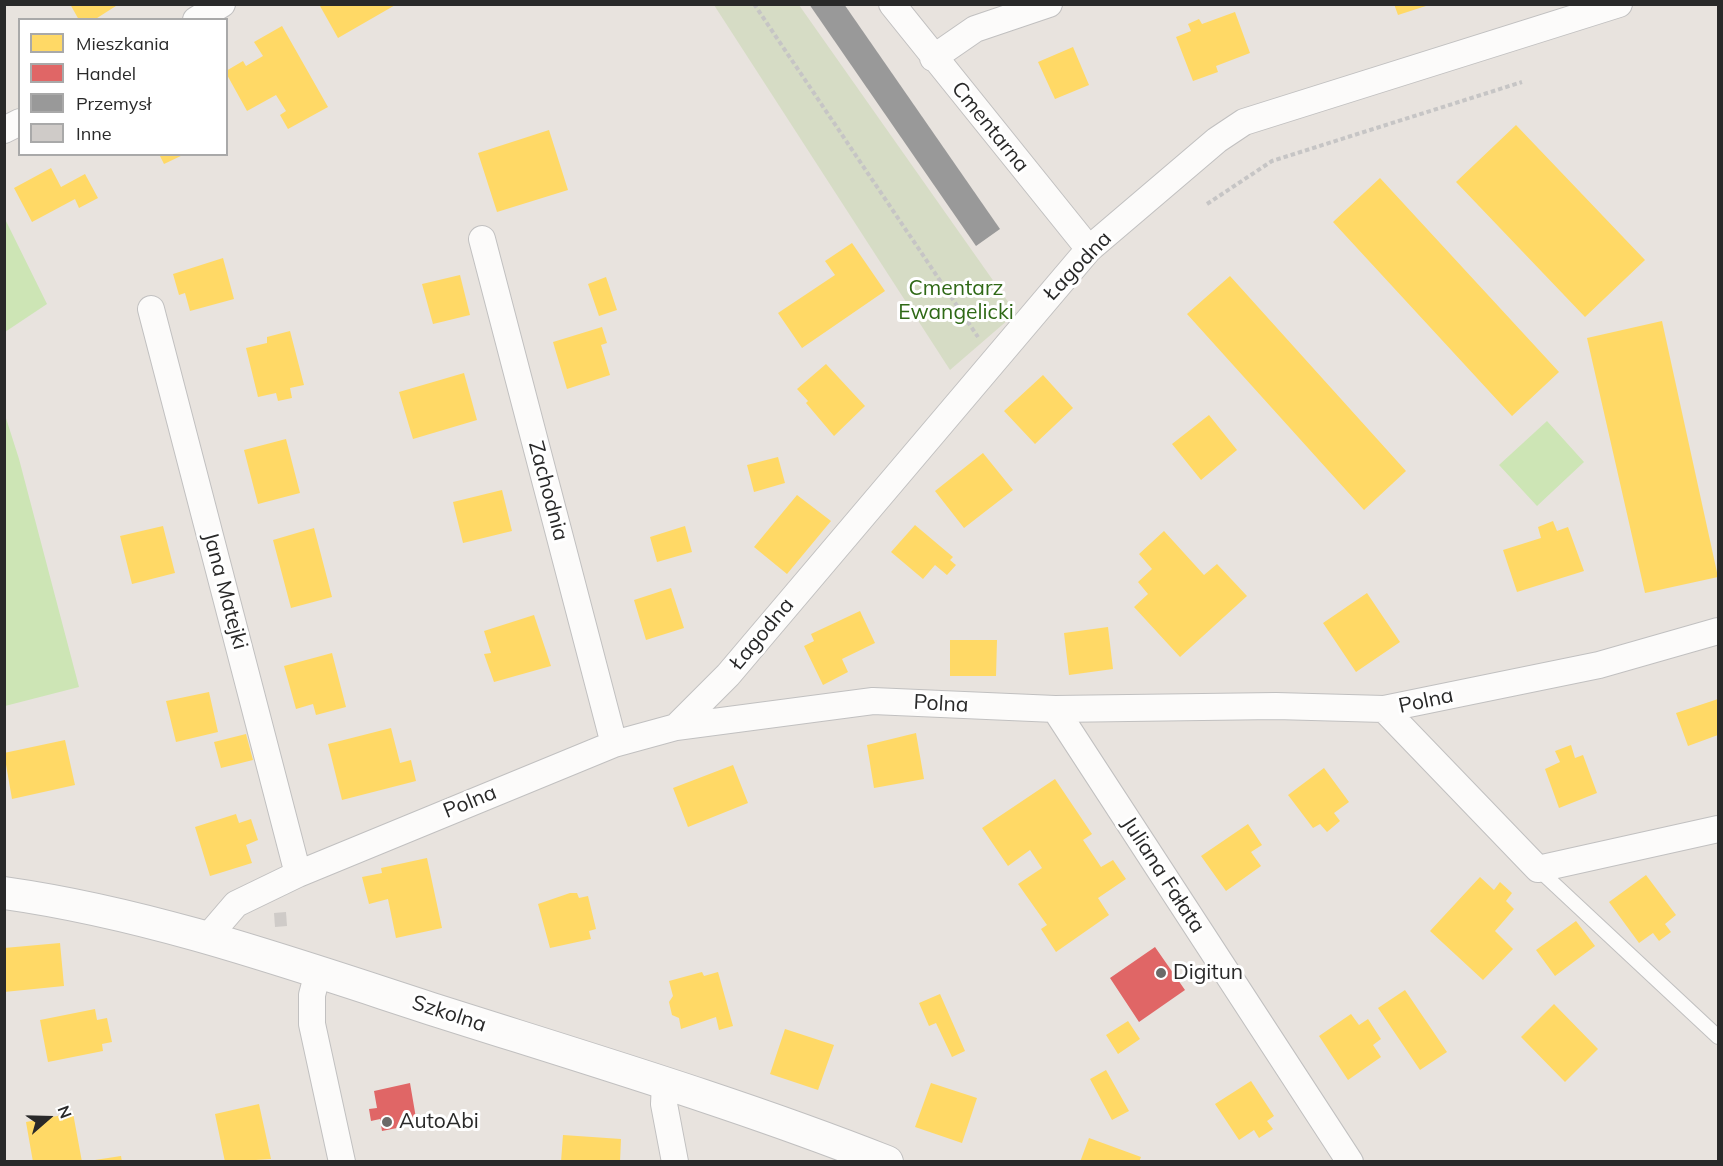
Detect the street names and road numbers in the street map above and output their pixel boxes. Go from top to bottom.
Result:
street label: Cmentarna [946,77,1034,177]
street label: Łagodna [1039,226,1117,306]
street label: Zachodnia [523,438,573,544]
street label: Jana Matejki [197,530,253,652]
street label: Łagodna [725,593,799,675]
street label: Polna [1396,683,1456,719]
street label: Polna [913,690,969,718]
street label: Polna [440,780,500,824]
street label: Juliana Fałata [1116,812,1210,938]
street label: Szkolna [409,990,489,1038]

